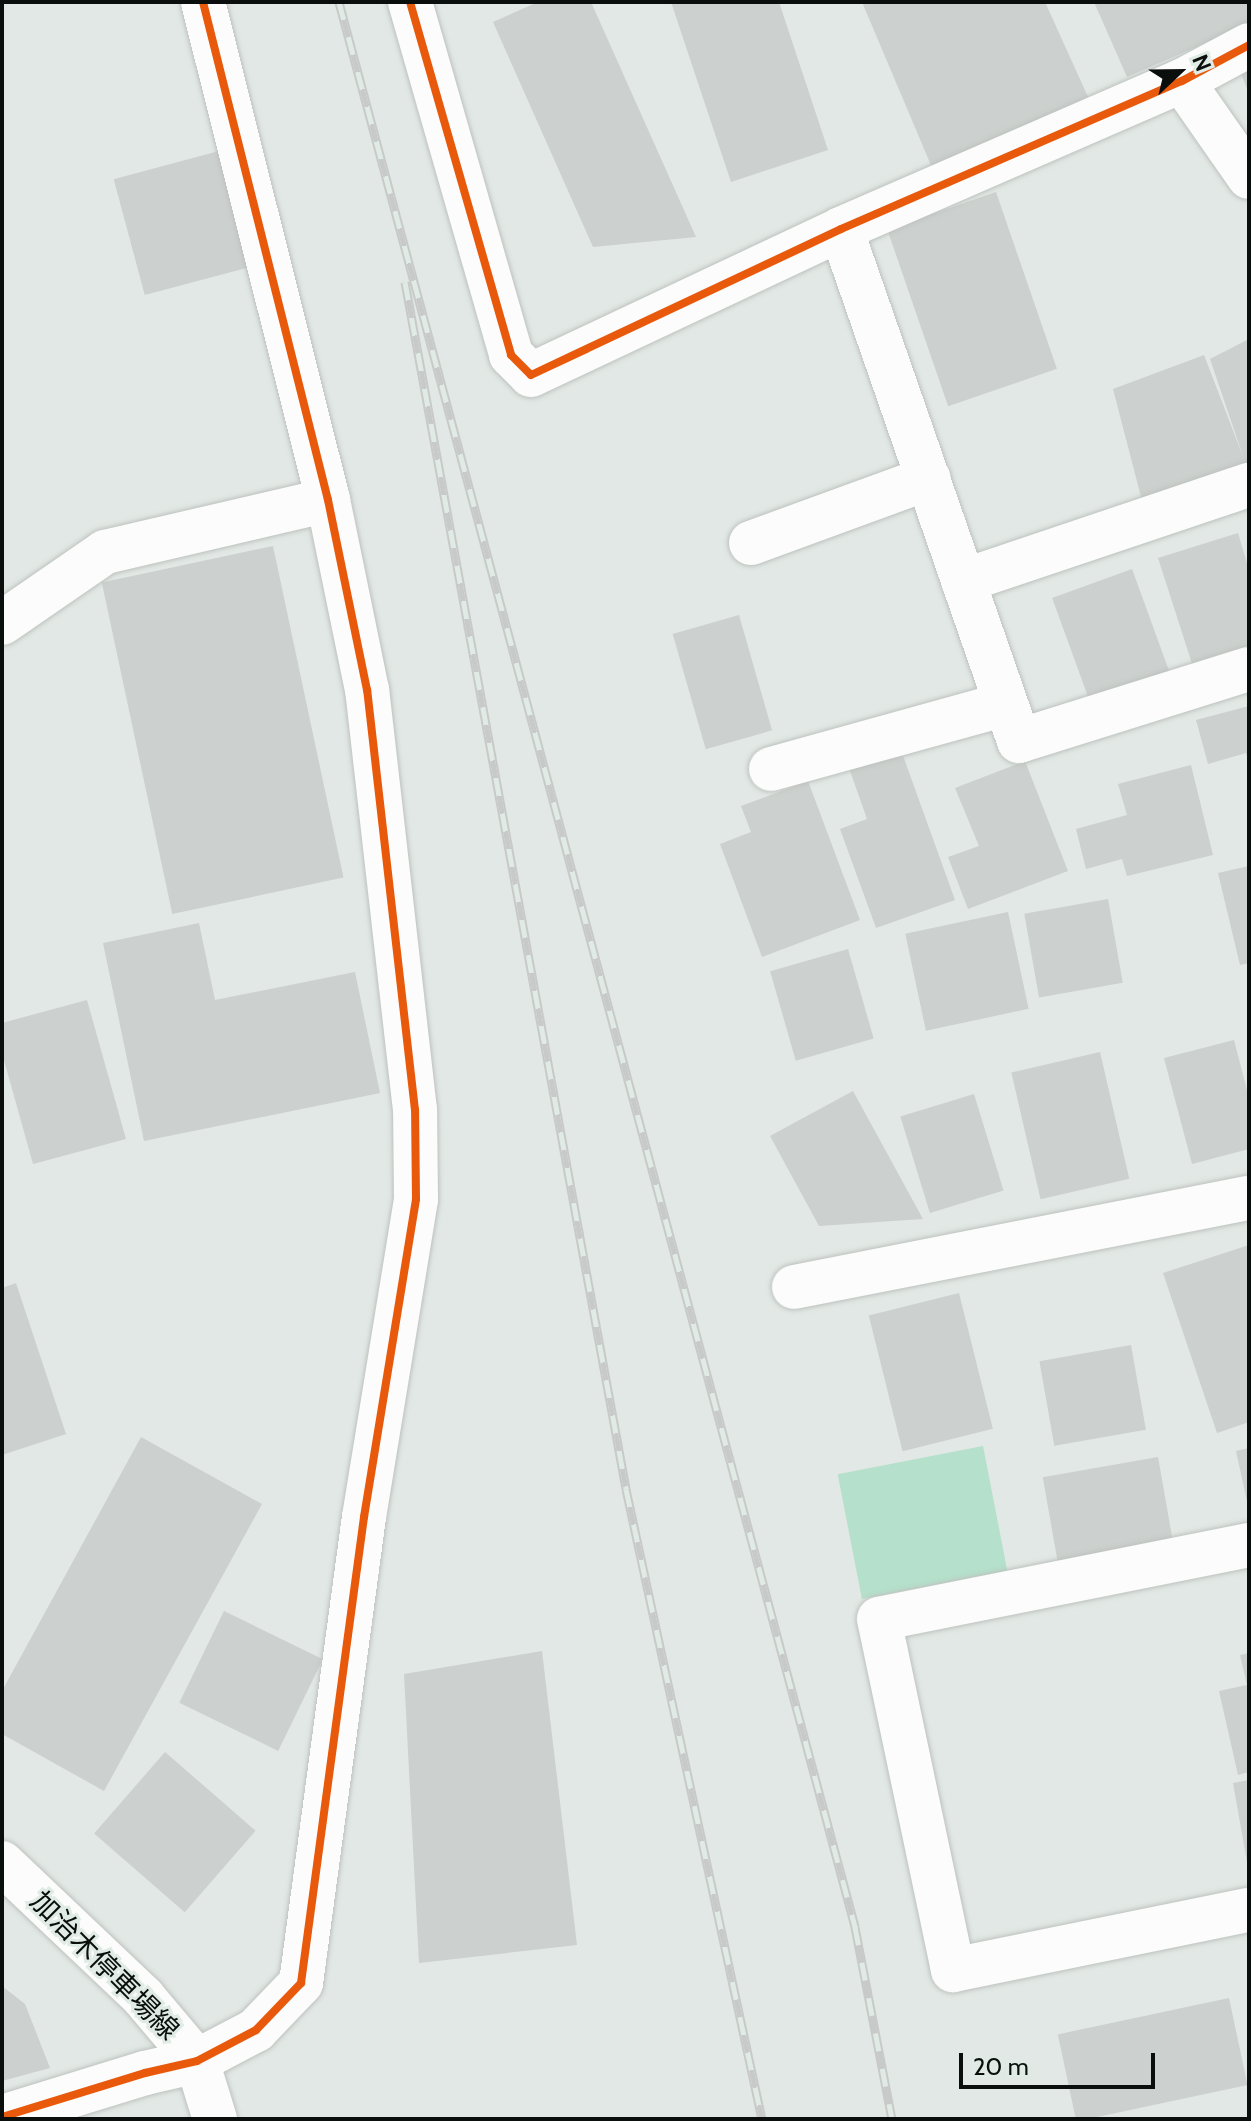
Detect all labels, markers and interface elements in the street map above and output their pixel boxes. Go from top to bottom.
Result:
north arrow [1139,32,1219,112]
text: N [1186,51,1217,75]
street label: 加治木停車場線 [24,1884,186,2046]
scale bar [963,2037,1159,2087]
text: 20 m [973,2052,1029,2081]

